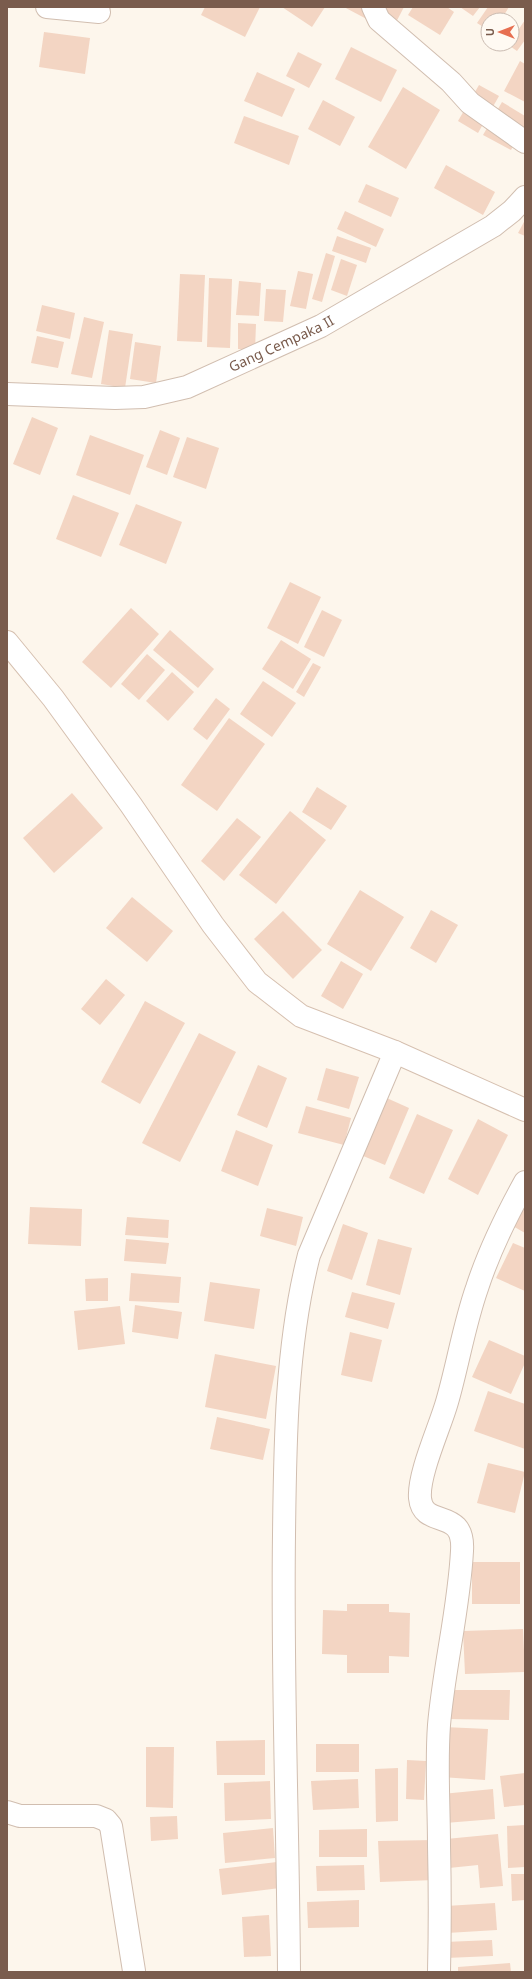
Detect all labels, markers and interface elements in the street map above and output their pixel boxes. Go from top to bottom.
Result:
north arrow [480,12,520,52]
text: U [482,28,497,36]
street label: Gang Cempaka II [226,310,337,376]

